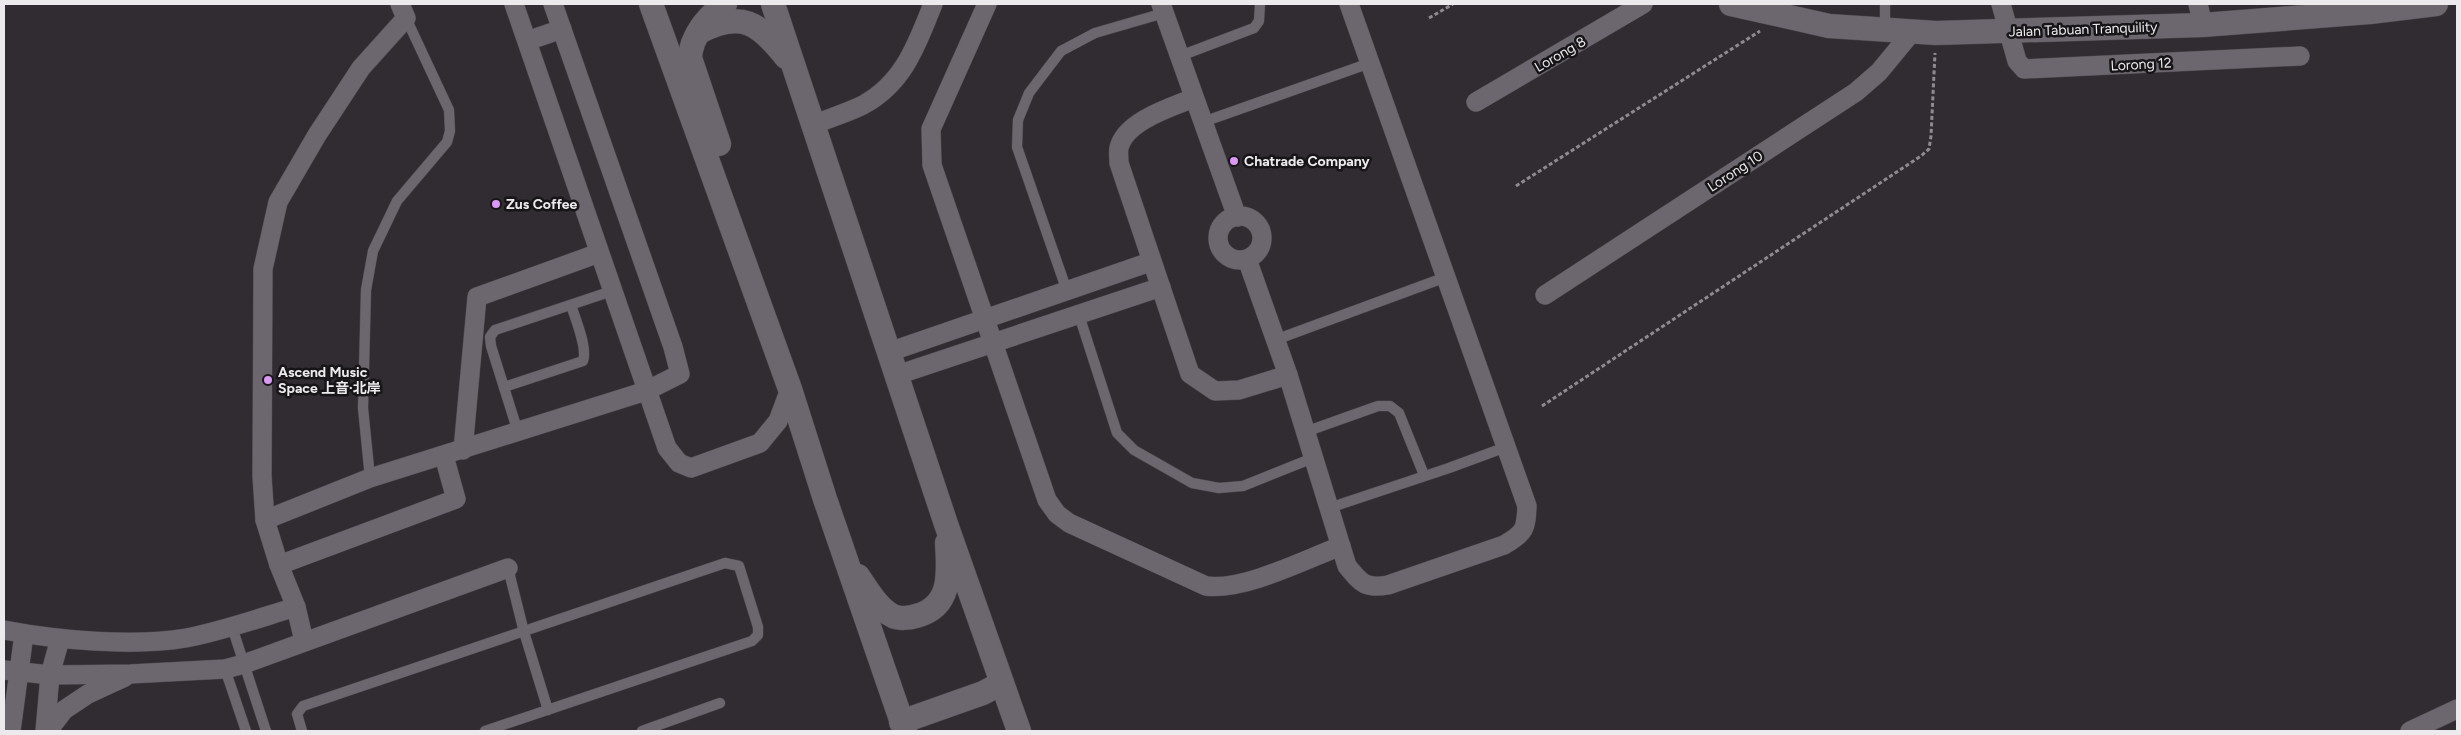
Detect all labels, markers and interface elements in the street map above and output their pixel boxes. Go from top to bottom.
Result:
street label: Jalan Tabuan Tranquility [2008,18,2158,41]
street label: Lorong 8 [1532,33,1589,76]
street label: Lorong 12 [2110,54,2172,75]
street label: Lorong 10 [1704,147,1766,196]
place label: Chatrade Company [1244,153,1371,170]
marker: Chatrade Company [1228,155,1240,167]
place label: Zus Coffee [506,196,578,213]
marker: Zus Coffee [490,198,502,210]
place label: Ascend Music Space 上音·北岸 [278,364,381,397]
marker: Ascend Music Space 上音·北岸 [262,374,274,386]

